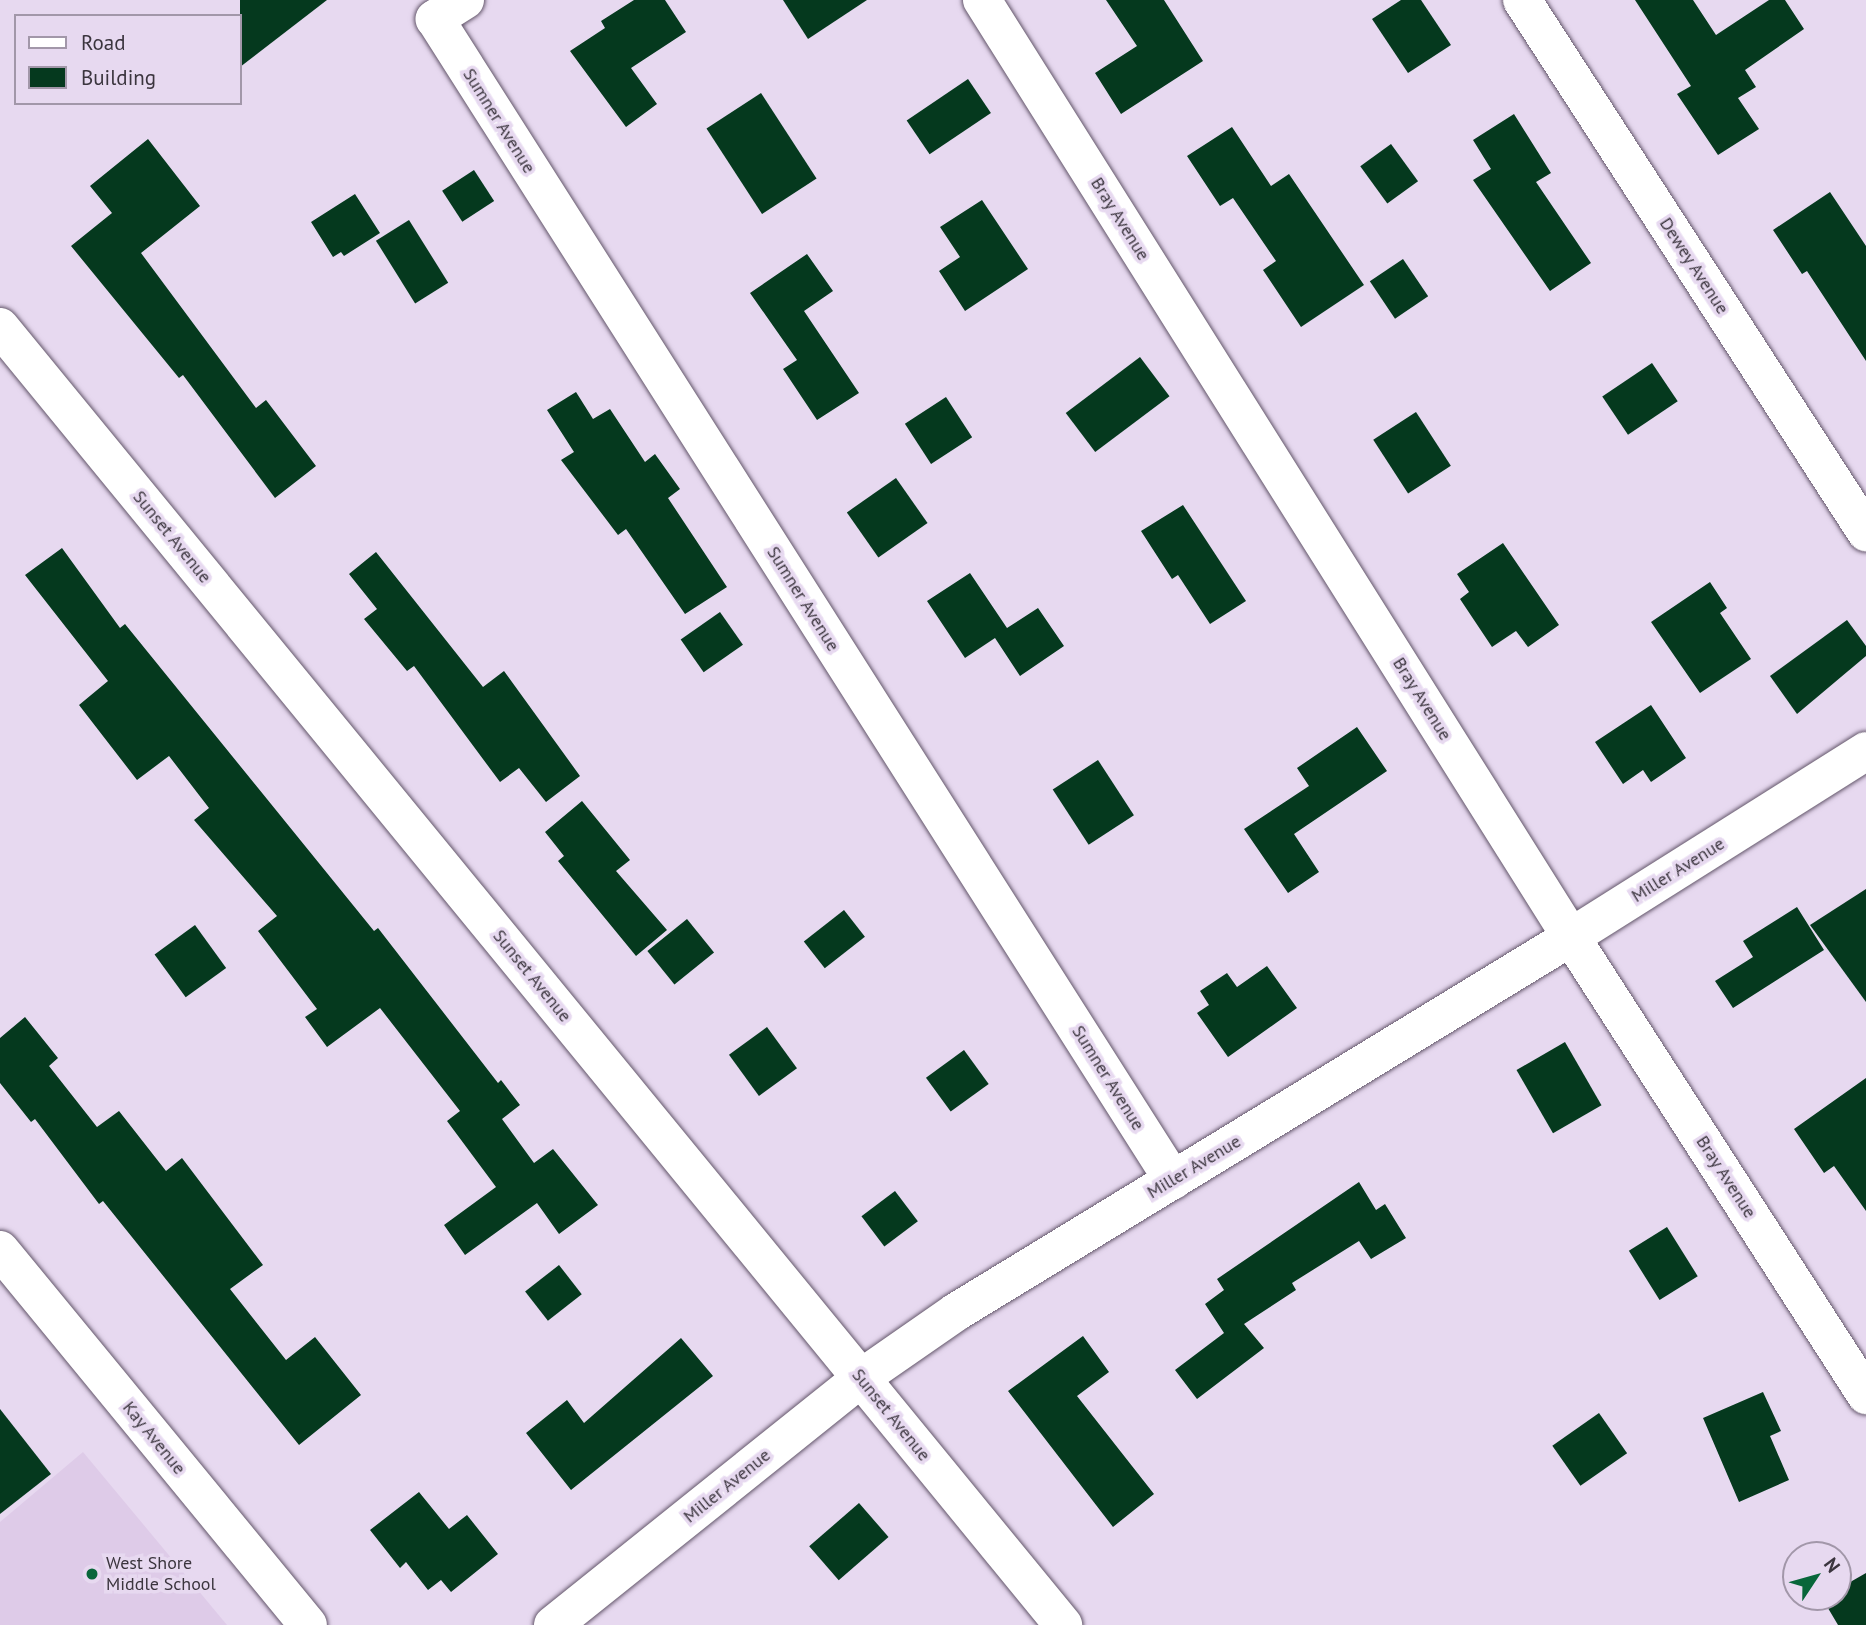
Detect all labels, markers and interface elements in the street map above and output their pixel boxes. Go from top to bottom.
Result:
legend [14,14,242,105]
text: Road [81,29,125,56]
text: Building [81,64,156,91]
street label: Sumner Avenue [458,64,540,178]
street label: Bray Avenue [1086,173,1154,265]
street label: Dewey Avenue [1654,213,1734,319]
street label: Sunset Avenue [128,486,216,588]
street label: Sumner Avenue [762,542,844,656]
street label: Bray Avenue [1388,653,1456,745]
street label: Miller Avenue [1627,833,1729,907]
street label: Sunset Avenue [488,925,576,1027]
street label: Sumner Avenue [1067,1021,1149,1135]
street label: Miller Avenue [1143,1130,1245,1204]
street label: Bray Avenue [1691,1131,1761,1223]
street label: Sunset Avenue [847,1364,935,1466]
street label: Kay Avenue [118,1397,190,1479]
street label: Miller Avenue [679,1444,775,1528]
north arrow [1782,1541,1852,1611]
place label: West Shore Middle School [106,1553,216,1596]
text: N [1819,1553,1846,1577]
marker: West Shore Middle School [84,1566,100,1582]

